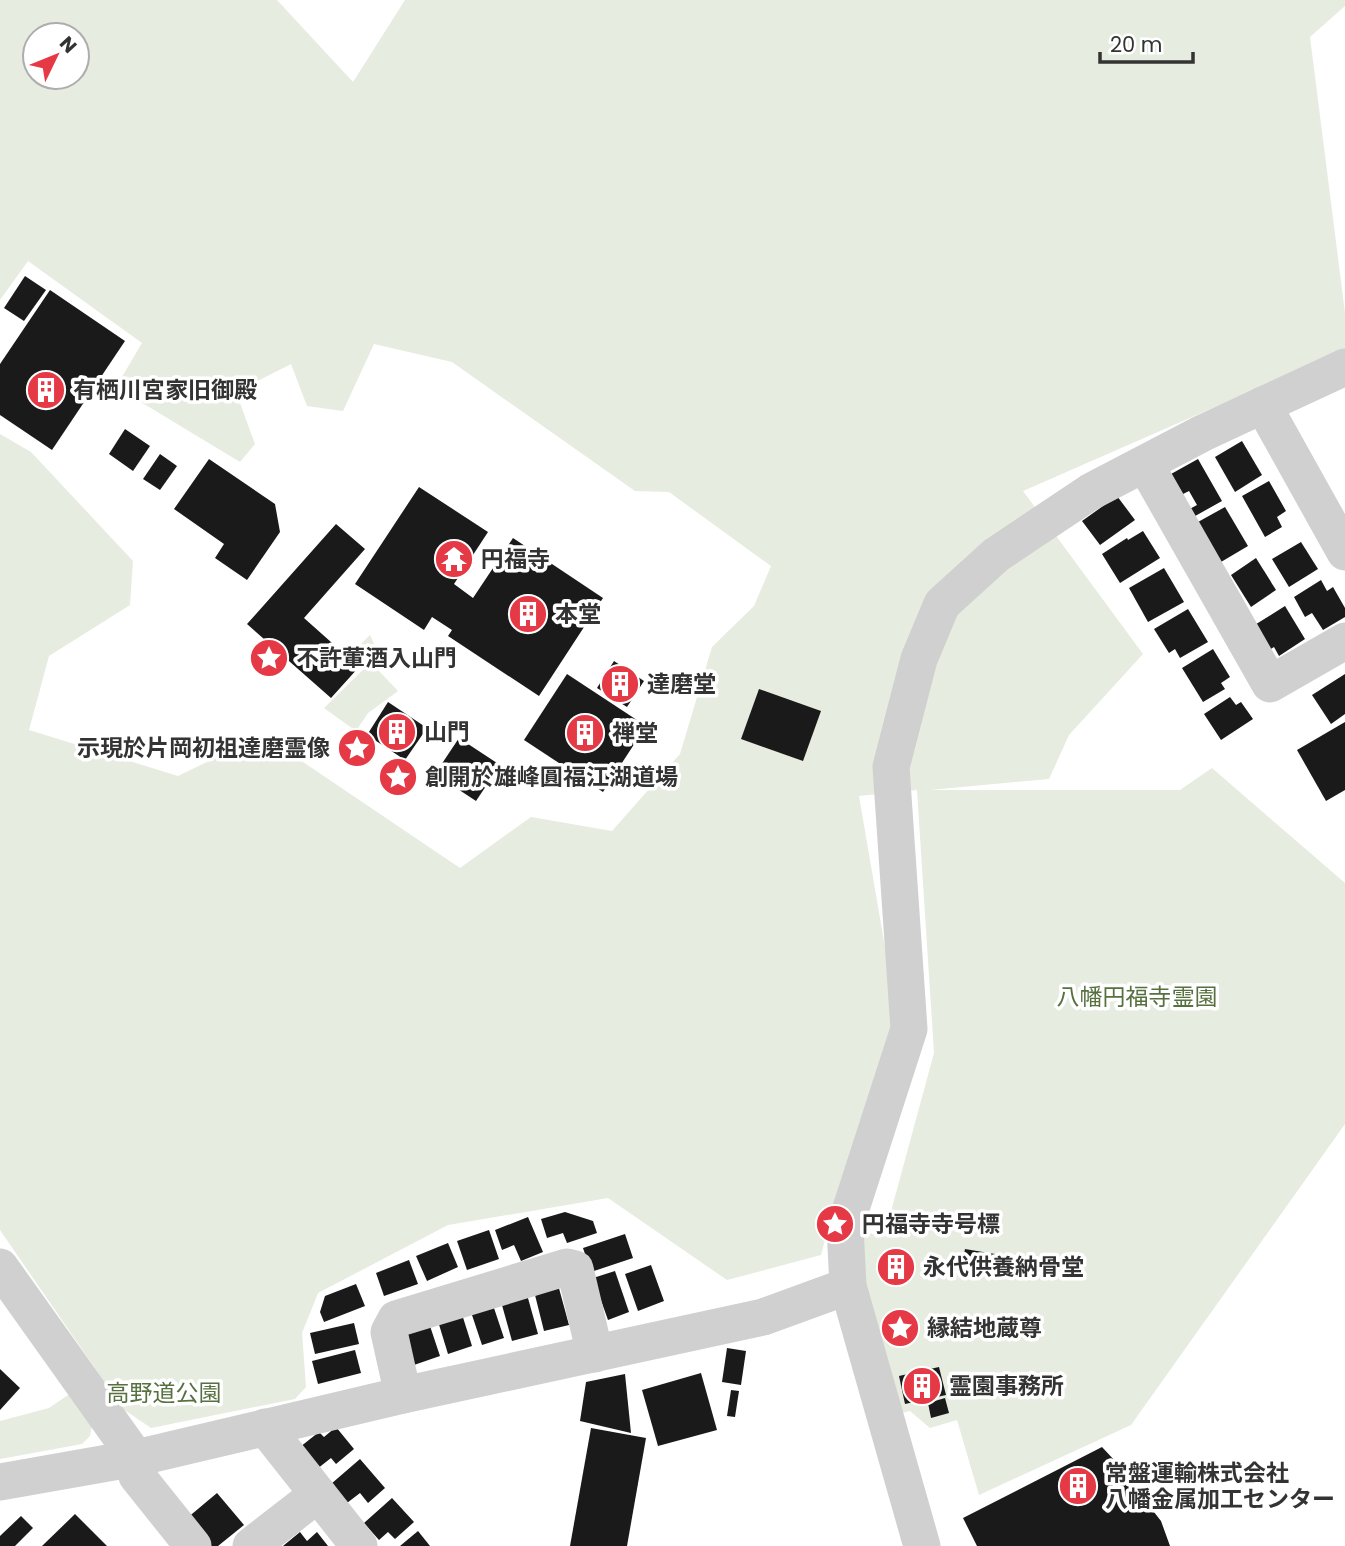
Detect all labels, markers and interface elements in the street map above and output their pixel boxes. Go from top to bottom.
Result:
north arrow [21,21,91,91]
scale bar [1100,21,1193,65]
text: N [53,30,83,59]
text: 20 m [1110,30,1163,59]
building icon: 有栖川宮家旧御殿 [25,369,67,411]
place label: 有栖川宮家旧御殿 [73,374,257,406]
temple icon: 円福寺 [433,538,475,580]
place label: 円福寺 [481,543,550,575]
building icon: 本堂 [507,593,549,635]
place label: 本堂 [555,598,601,630]
place icon: 不許葷酒入山門 [248,637,290,679]
place label: 不許葷酒入山門 [296,642,457,674]
building icon: 達磨堂 [599,663,641,705]
place label: 達磨堂 [647,668,716,700]
building icon: 山門 [376,711,418,753]
building icon: 禅堂 [564,712,606,754]
place label: 山門 [424,716,470,748]
place label: 禅堂 [612,717,658,749]
place icon: 示現於片岡初祖達磨霊像 [336,727,378,769]
place label: 示現於片岡初祖達磨霊像 [77,732,330,764]
place icon: 創開於雄峰圓福江湖道場 [377,756,419,798]
place label: 創開於雄峰圓福江湖道場 [425,761,678,793]
park label: 八幡円福寺霊園 [1057,981,1218,1013]
place icon: 円福寺寺号標 [814,1203,856,1245]
place label: 円福寺寺号標 [862,1208,1000,1240]
building icon: 永代供養納骨堂 [875,1246,917,1288]
place label: 永代供養納骨堂 [923,1251,1084,1283]
place icon: 縁結地蔵尊 [879,1307,921,1349]
place label: 縁結地蔵尊 [927,1312,1042,1344]
building icon: 霊園事務所 [901,1365,943,1407]
place label: 霊園事務所 [949,1370,1064,1402]
park label: 高野道公園 [107,1377,222,1409]
place label: 常盤運輸株式会社 八幡金属加工センター [1105,1457,1335,1515]
building icon: 常盤運輸株式会社 八幡金属加工センター [1057,1465,1099,1507]

